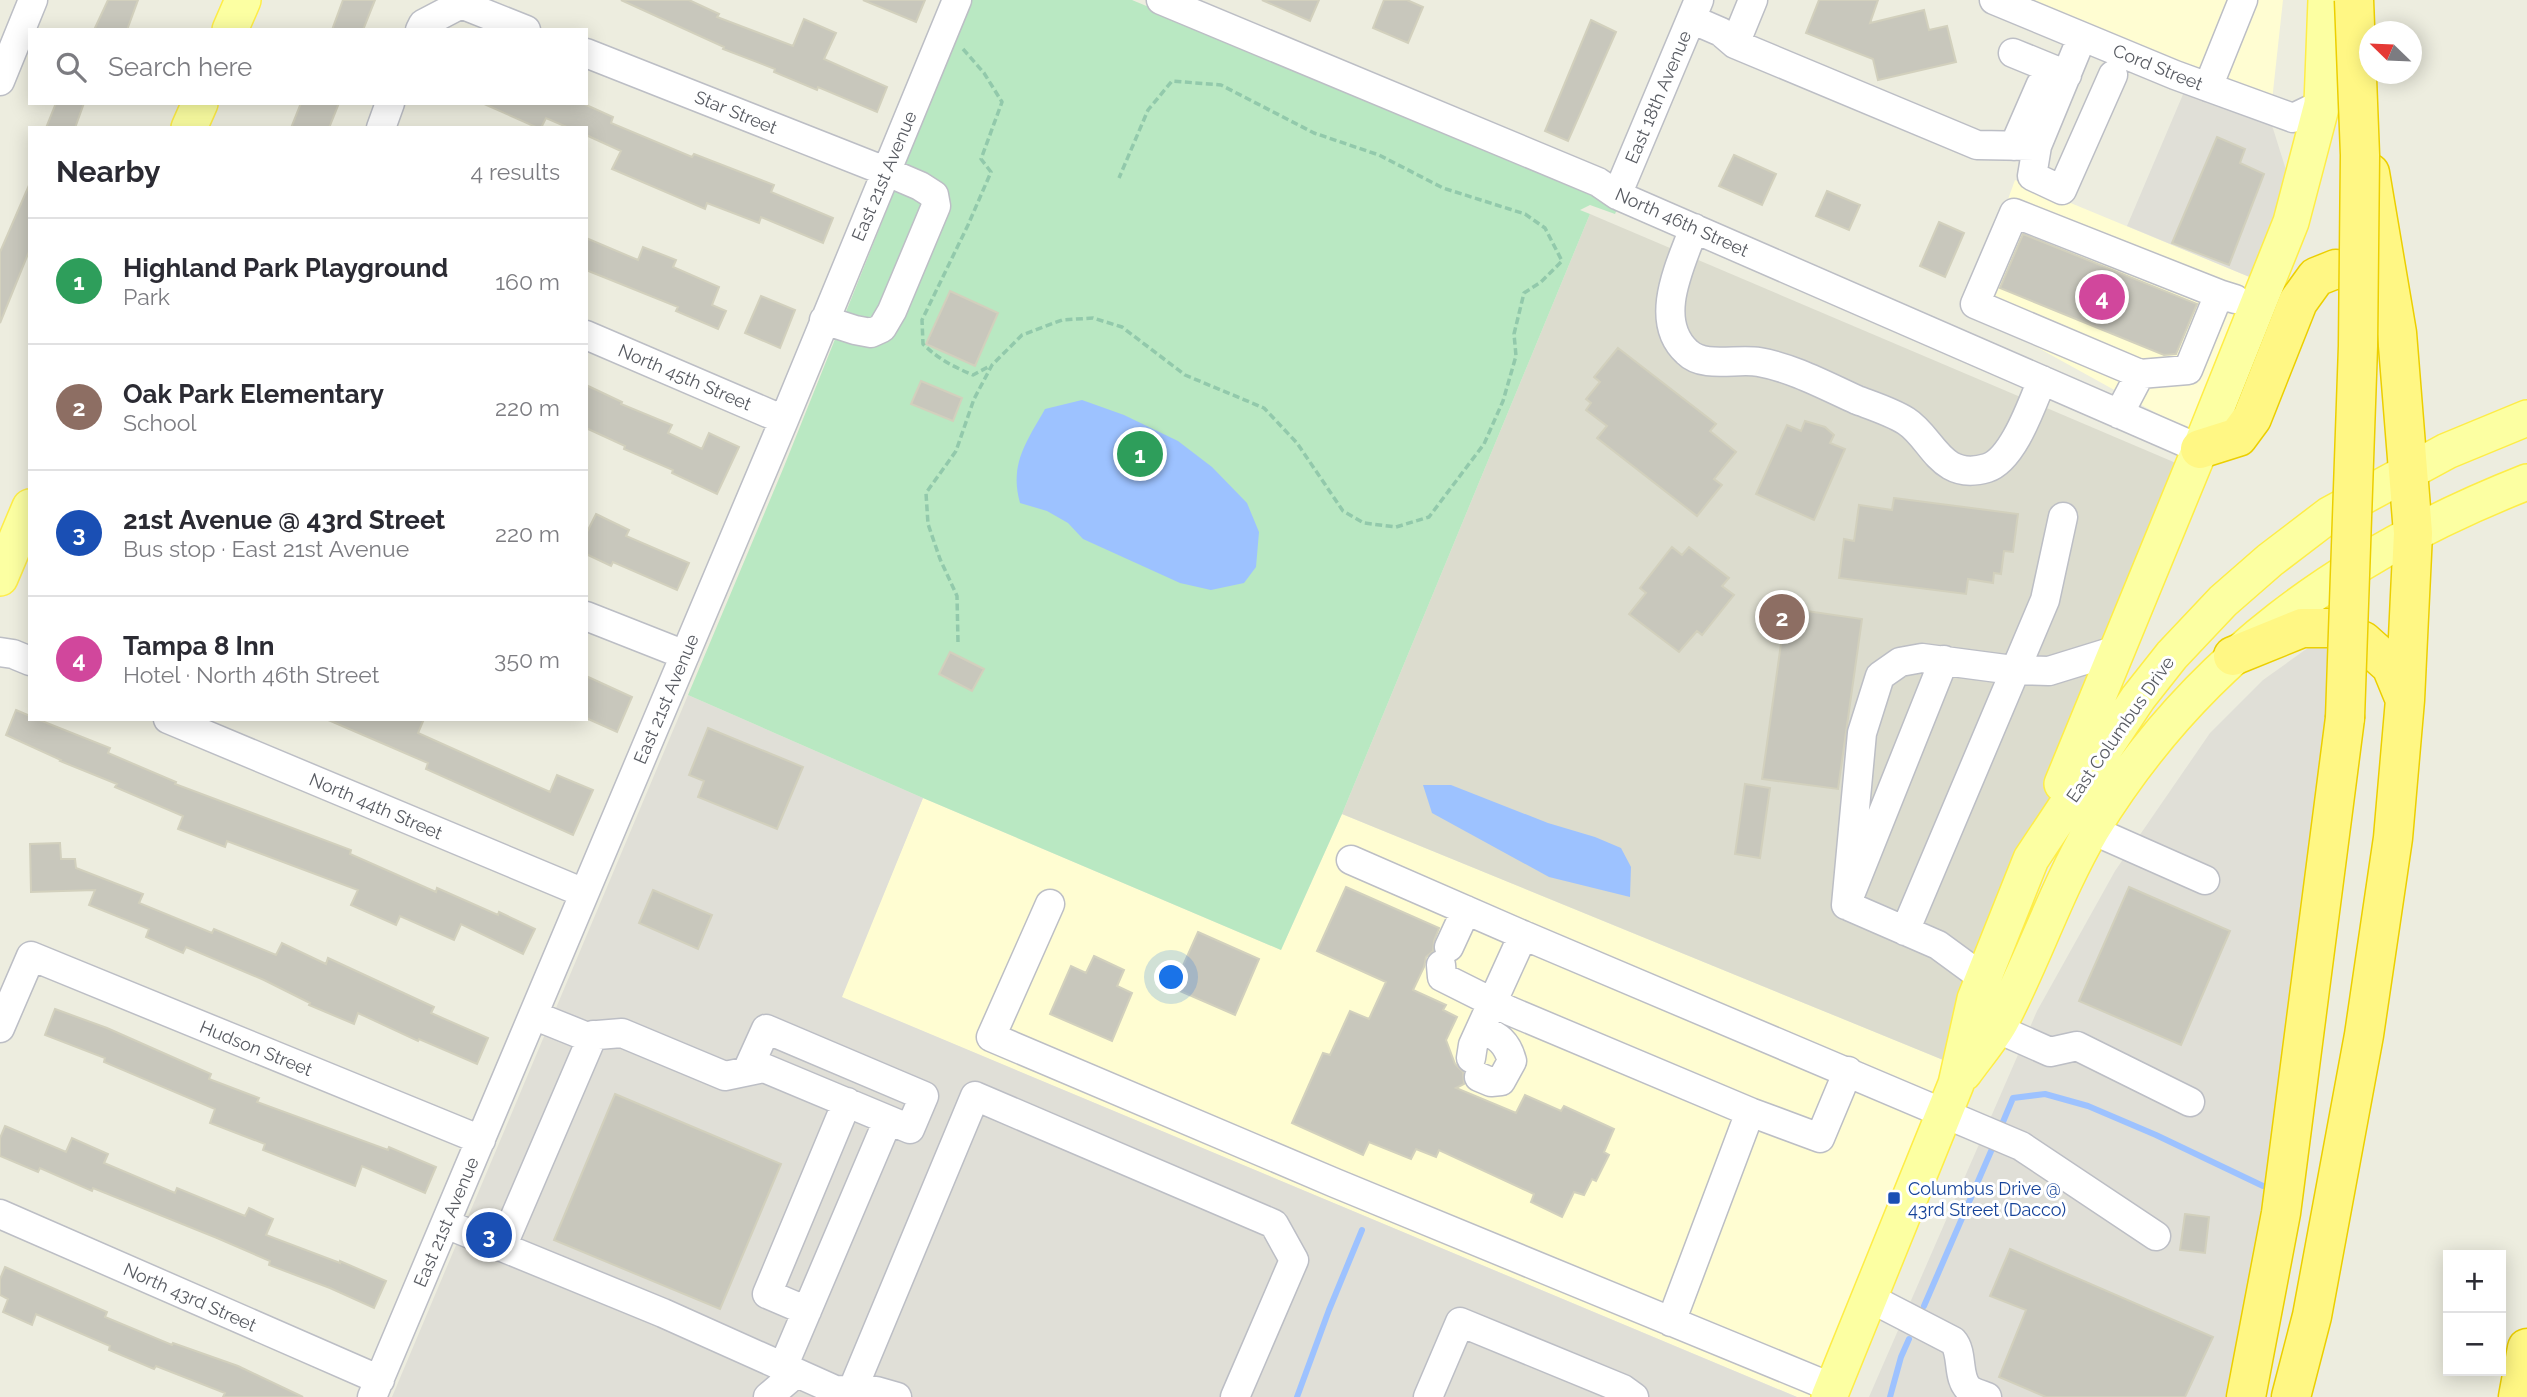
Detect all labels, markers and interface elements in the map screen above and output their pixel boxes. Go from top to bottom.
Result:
north arrow [2359,21,2422,84]
street label: East 18th Avenue [1621,27,1696,167]
search box [28,28,588,105]
street label: Cord Street [2110,40,2206,94]
icon: search [52,48,90,86]
text: Search here [108,52,252,82]
street label: Star Street [692,86,780,138]
street label: East 21st Avenue [847,108,921,244]
text: Nearby [56,154,160,189]
text: 4 results [471,158,560,185]
street label: North 46th Street [1612,183,1752,261]
text: Highland Park Playground [123,253,448,283]
text: 1 [73,268,85,295]
text: 160 m [495,268,560,295]
pin: 4 [2079,271,2125,323]
text: Park [123,283,170,310]
street label: North 45th Street [615,339,755,415]
text: Oak Park Elementary [123,379,384,409]
text: 2 [73,394,85,421]
text: 220 m [495,394,560,421]
text: School [123,409,197,436]
pin: 1 [1117,428,1163,480]
text: 21st Avenue @ 43rd Street [123,505,445,535]
text: 3 [73,520,85,547]
text: 220 m [495,520,560,547]
text: Bus stop · East 21st Avenue [123,535,409,562]
pin: 2 [1759,591,1805,643]
text: Tampa 8 Inn [123,631,274,661]
street label: East 21st Avenue [629,631,703,767]
text: 4 [72,646,86,673]
text: 350 m [494,646,560,673]
street label: East Columbus Drive [2062,652,2179,806]
text: Hotel · North 46th Street [123,661,379,688]
street label: North 44th Street [306,768,446,844]
your location [1154,960,1188,994]
street label: Hudson Street [197,1016,315,1080]
street label: East 21st Avenue [409,1154,483,1290]
place label: Columbus Drive @ 43rd Street (Dacco) [1908,1178,2066,1220]
marker: Columbus Drive @ 43rd Street (Dacco) [1886,1190,1902,1206]
pin: 3 [466,1209,512,1261]
map controls [2443,1250,2506,1376]
button: + [2443,1250,2506,1313]
street label: North 43rd Street [120,1258,260,1336]
button: − [2443,1313,2506,1376]

